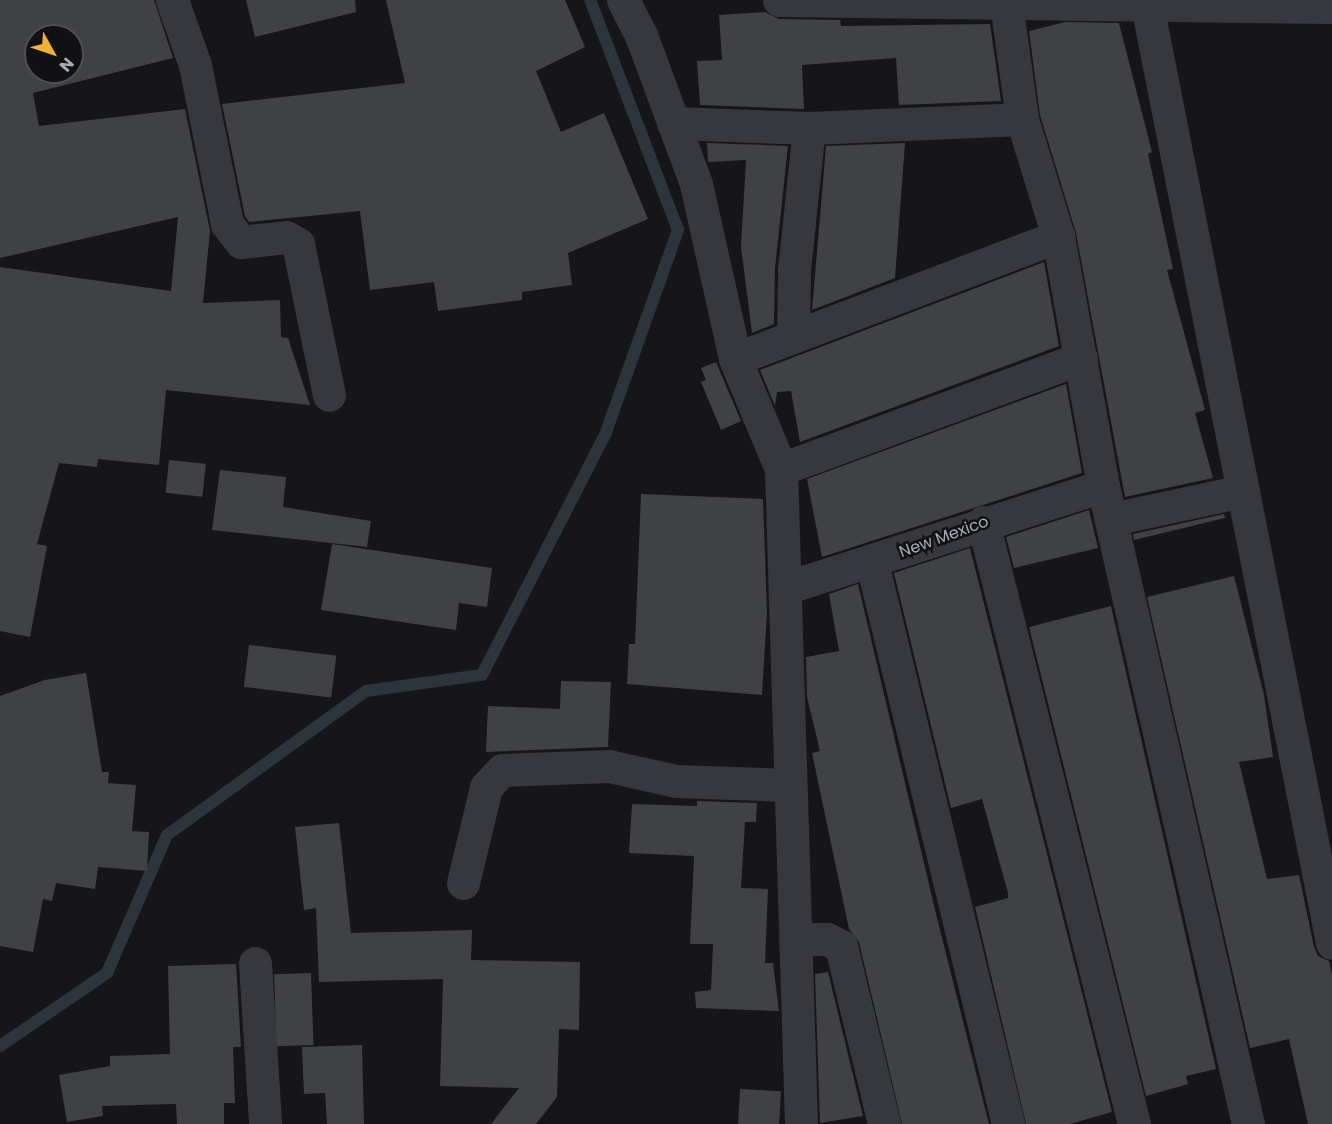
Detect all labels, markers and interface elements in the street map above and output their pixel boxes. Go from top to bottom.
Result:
north arrow [24,24,84,84]
text: N [54,53,79,77]
street label: New Mexico [897,512,991,562]

